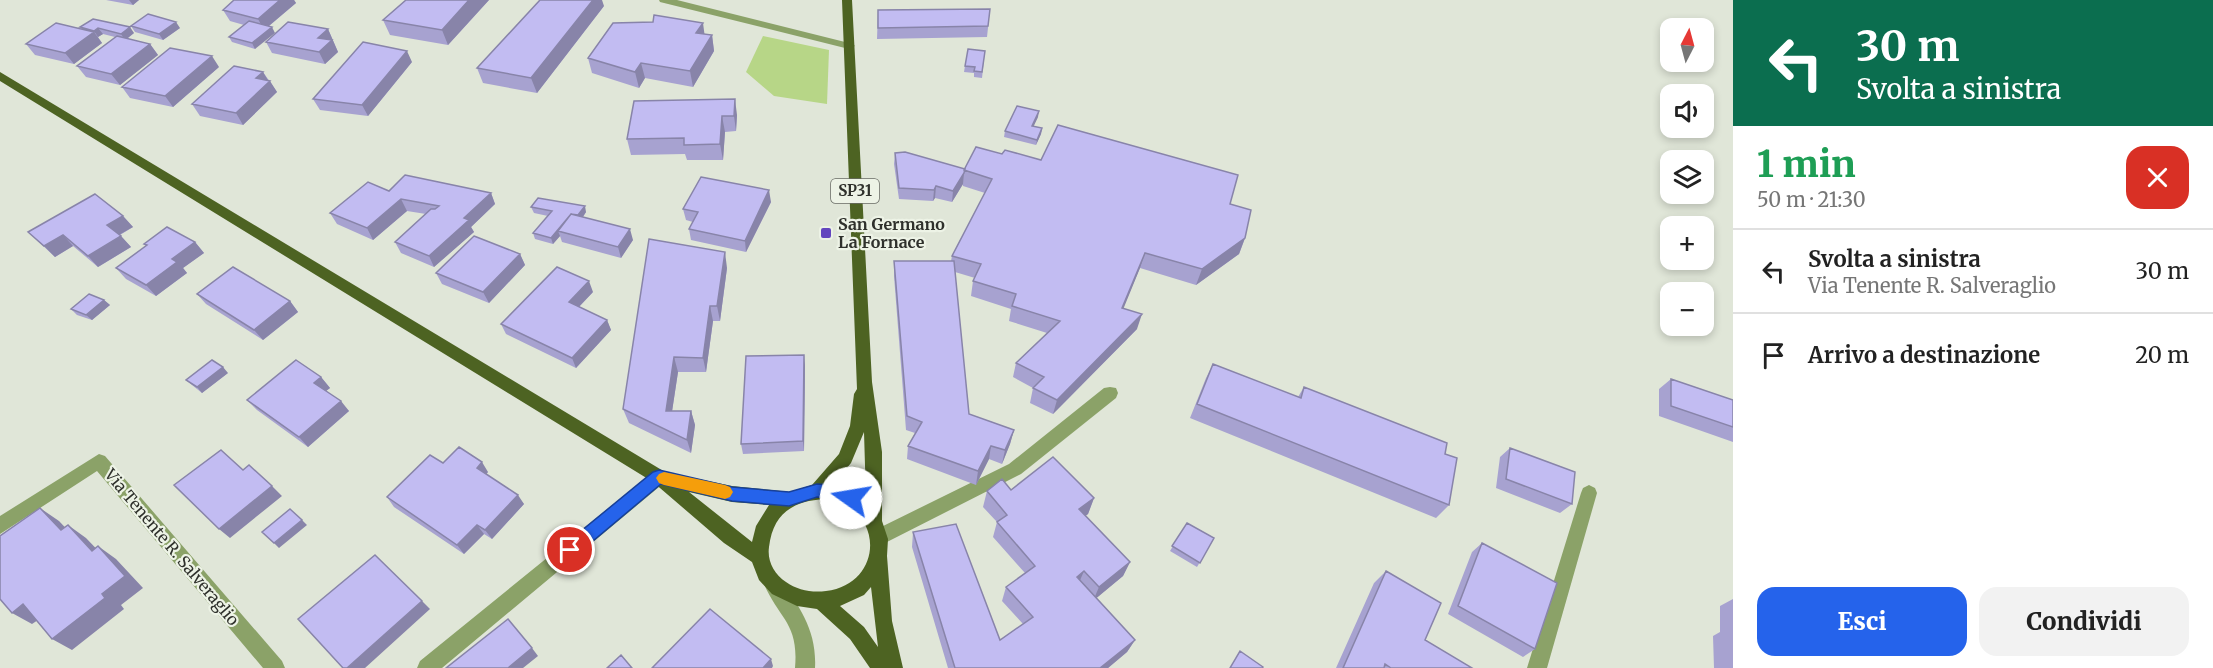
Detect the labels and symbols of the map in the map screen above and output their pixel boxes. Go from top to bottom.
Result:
north arrow [1660,18,1714,72]
road number: SP31 [831,179,879,203]
place label: San Germano La Fornace [838,214,945,252]
marker: San Germano La Fornace [819,226,833,240]
street label: Via Tenente R. Salveraglio [100,464,243,629]
position arrow [819,466,883,530]
pin [544,524,595,575]

